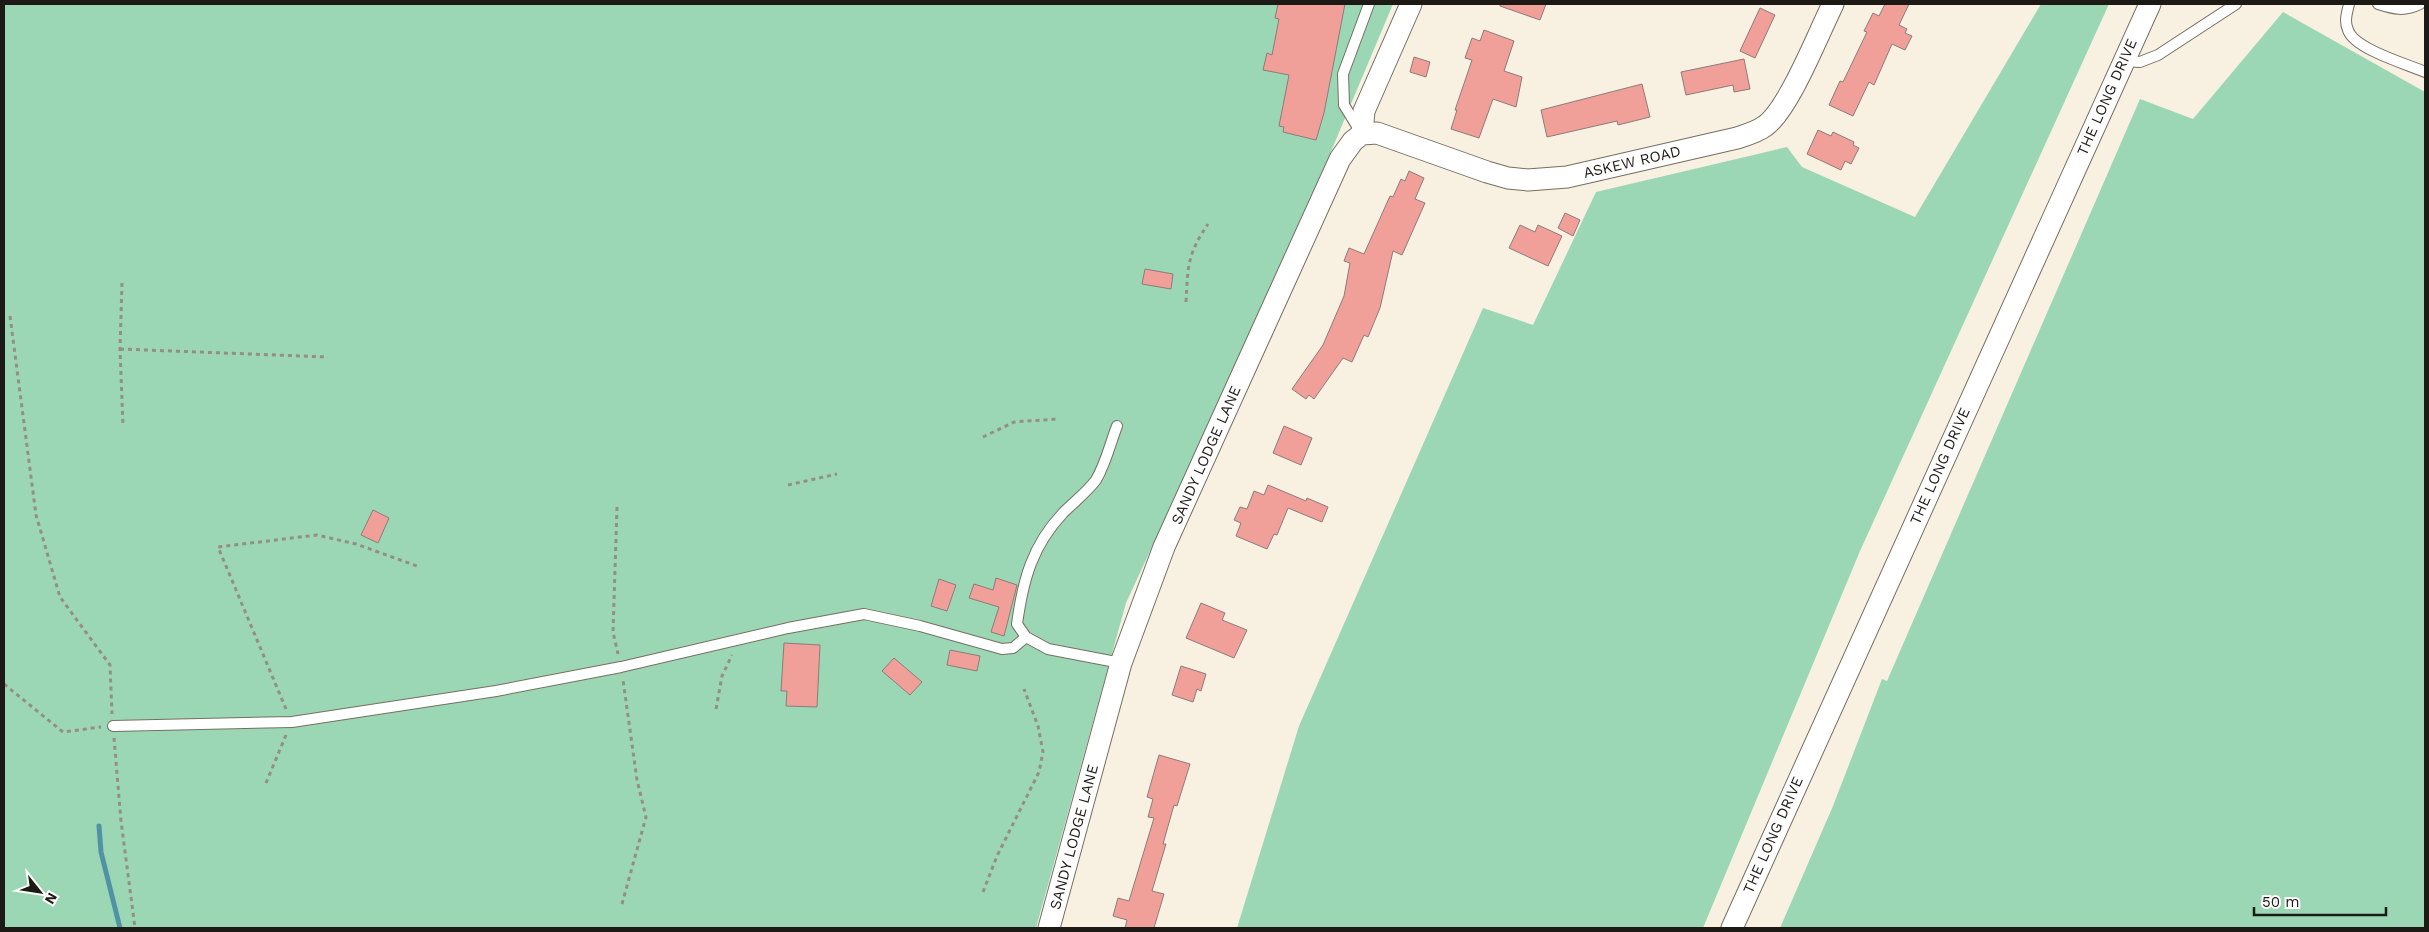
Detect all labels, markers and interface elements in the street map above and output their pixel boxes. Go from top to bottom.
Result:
street label: THE LONG DRIVE [2073,36,2141,158]
street label: ASKEW ROAD [1582,142,1682,182]
street label: SANDY LODGE LANE [1167,383,1245,527]
street label: THE LONG DRIVE [1906,405,1974,527]
street label: SANDY LODGE LANE [1046,762,1102,912]
street label: THE LONG DRIVE [1739,774,1807,896]
north arrow [15,867,65,917]
scale bar [2254,884,2386,916]
text: N [42,890,61,907]
text: 50 m [2262,893,2299,911]

